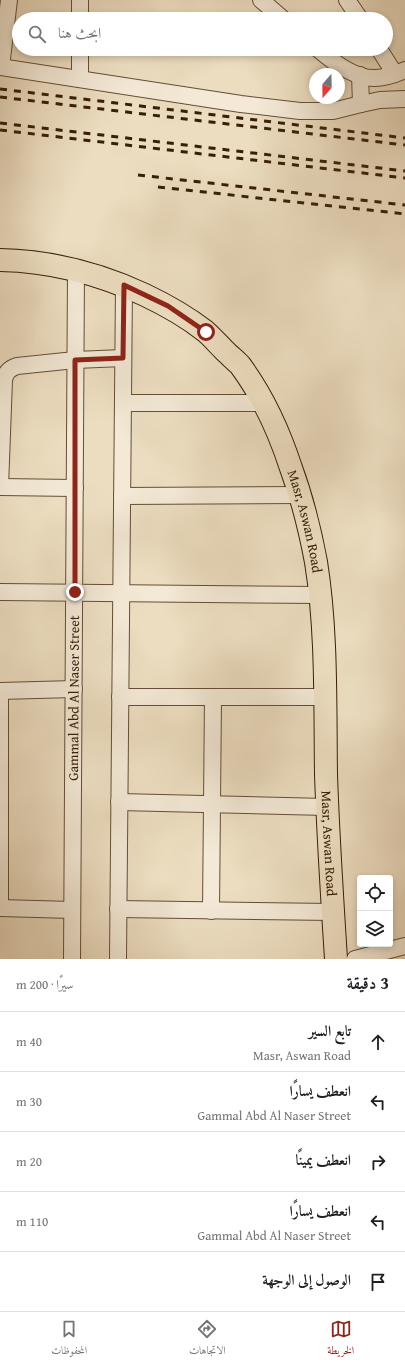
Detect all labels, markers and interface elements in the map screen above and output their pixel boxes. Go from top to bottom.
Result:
search box [12,12,393,56]
text: ابحث هنا [58,22,101,43]
icon: search [26,23,48,45]
north arrow [309,68,345,104]
route start [197,323,215,341]
street label: Masr, Aswan Road [282,467,328,575]
route end [66,583,84,601]
street label: Gammal Abd Al Naser Street [63,615,84,781]
street label: Masr, Aswan Road [317,790,342,897]
map controls [357,875,393,947]
button: locate [357,875,393,911]
button: layers [357,911,393,947]
text: 3 دقيقة [347,970,389,995]
text: سيرًا · 200 m [16,975,74,994]
text: تابع السير [309,1020,351,1041]
icon: ahead [367,1031,389,1053]
text: 40 m [16,1032,42,1051]
text: Masr, Aswan Road [253,1046,351,1065]
text: انعطف يسارًا [289,1080,351,1101]
icon: left [367,1091,389,1113]
text: 30 m [16,1092,42,1111]
text: Gammal Abd Al Naser Street [197,1106,351,1125]
text: انعطف يمينًا [295,1149,351,1170]
icon: right [367,1151,389,1173]
text: 20 m [16,1152,42,1171]
text: انعطف يسارًا [289,1200,351,1221]
icon: left [367,1211,389,1233]
text: 110 m [16,1212,48,1231]
text: Gammal Abd Al Naser Street [197,1226,351,1245]
text: الوصول إلى الوجهة [262,1269,351,1290]
icon: arrive [367,1271,389,1293]
tab: المحفوظات [51,1318,87,1361]
tab: الاتجاهات [189,1318,226,1361]
tab: الخريطة [327,1318,354,1361]

